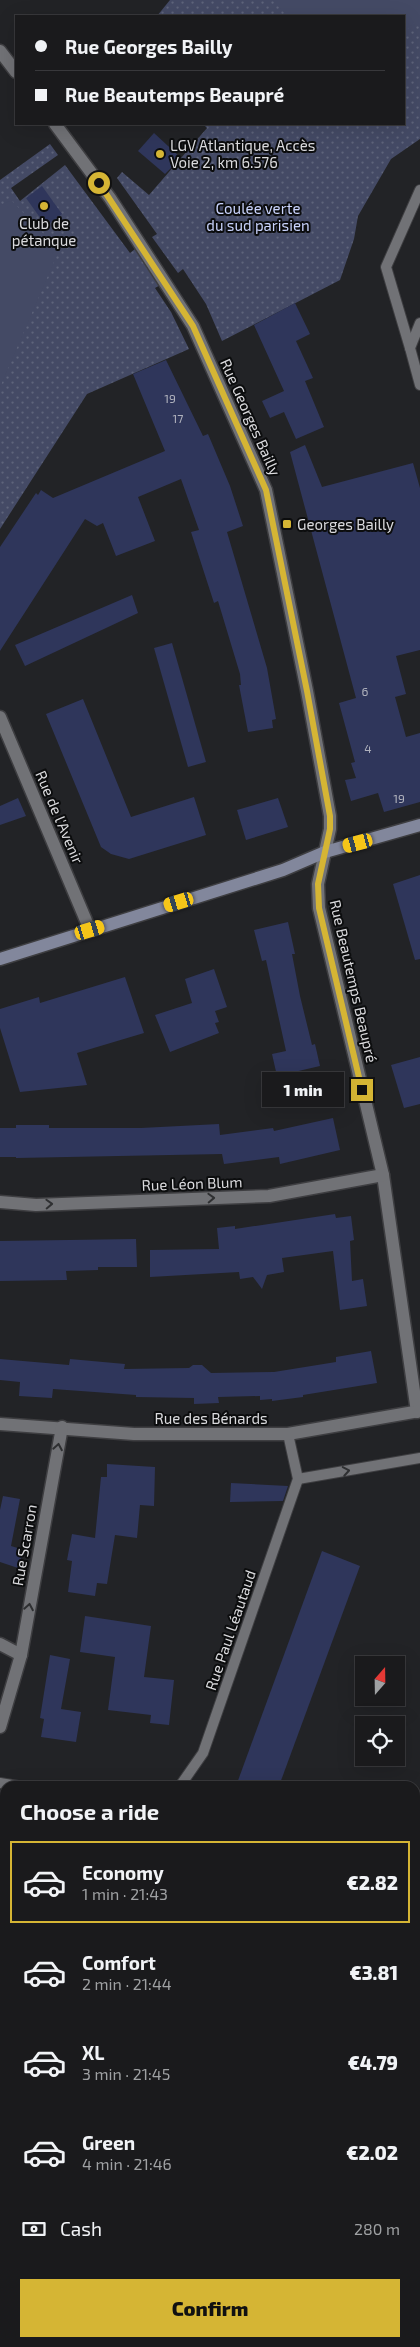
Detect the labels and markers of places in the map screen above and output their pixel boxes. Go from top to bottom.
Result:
place label: LGV Atlantique, Accès Voie 2, km 6.576 [170,136,315,171]
marker: LGV Atlantique, Accès Voie 2, km 6.576 [154,148,166,160]
marker: Club de pétanque [38,200,50,212]
place label: Club de pétanque [12,214,76,249]
place label: Georges Bailly [297,515,394,533]
marker: Georges Bailly [281,518,293,530]

